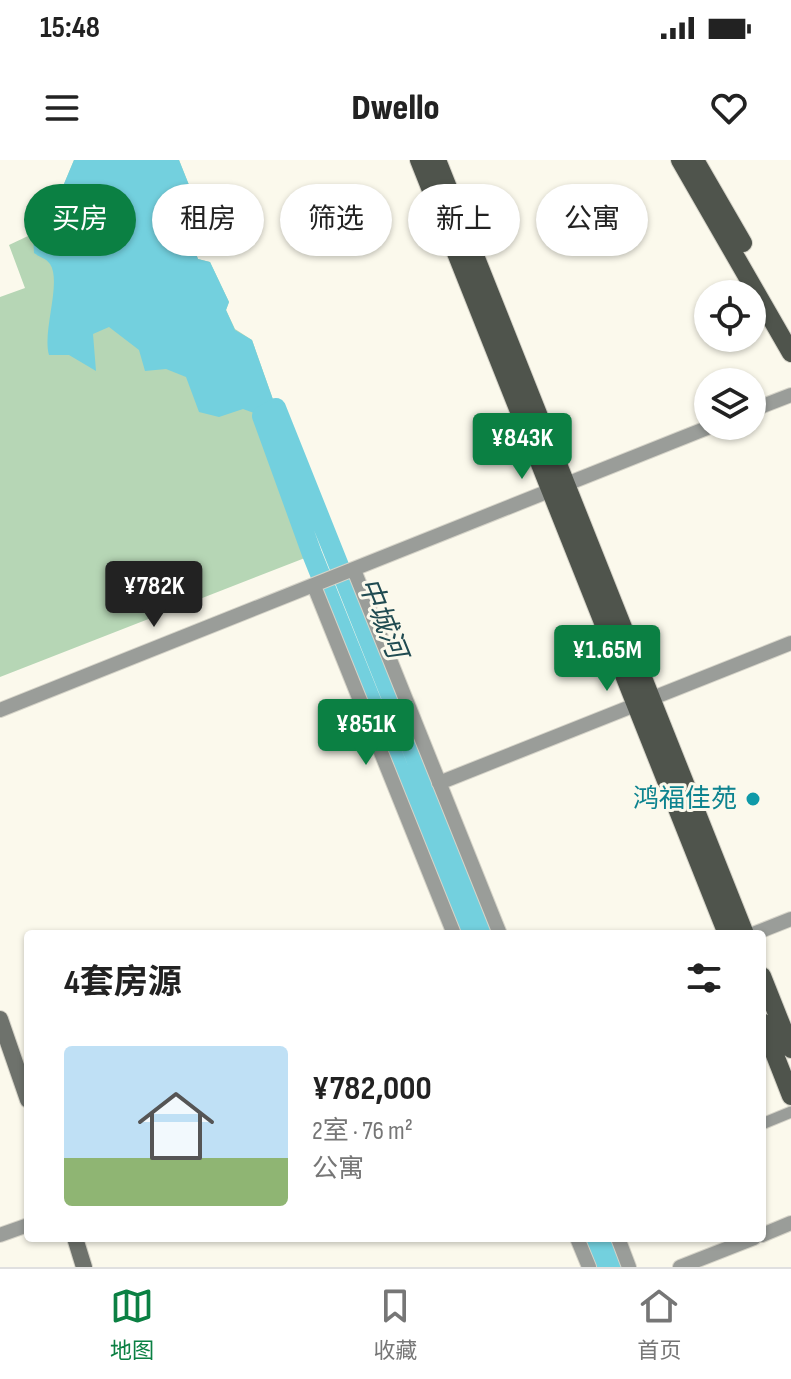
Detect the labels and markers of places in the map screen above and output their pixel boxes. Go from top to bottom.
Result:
pin: ¥843K [466,413,578,481]
pin: ¥782K [98,561,210,629]
pin: ¥1.65M [542,625,672,693]
pin: ¥851K [310,699,422,767]
place label: 鸿福佳苑 [633,784,737,815]
marker: 鸿福佳苑 [744,790,762,808]

